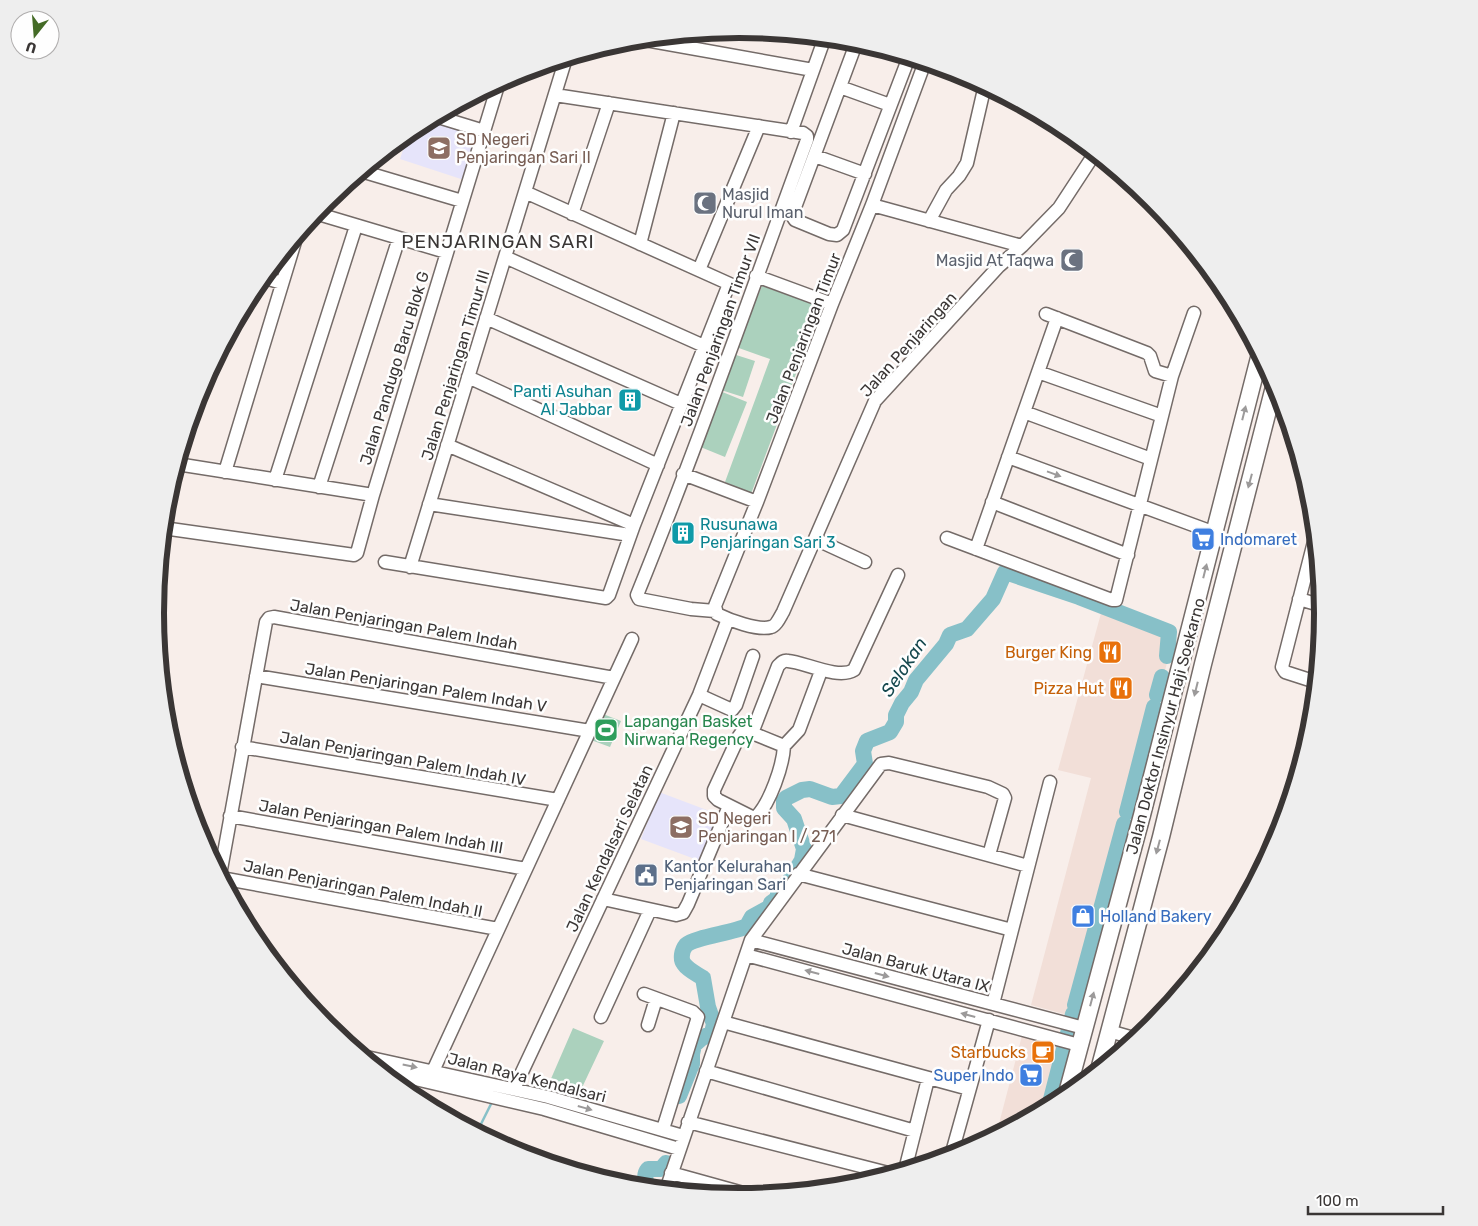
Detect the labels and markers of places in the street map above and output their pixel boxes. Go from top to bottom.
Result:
place label: SD Negeri Penjaringan Sari II [456,130,591,167]
school or university icon: SD Negeri Penjaringan Sari II [426,135,452,161]
place label: Masjid Nurul Iman [722,185,803,222]
mosque icon: Masjid Nurul Iman [692,190,718,216]
mosque icon: Masjid At Taqwa [1059,247,1085,273]
place label: Masjid At Taqwa [936,251,1054,270]
place label: Panti Asuhan Al Jabbar [513,382,612,419]
building icon: Panti Asuhan Al Jabbar [617,387,643,413]
place label: Rusunawa Penjaringan Sari 3 [700,515,836,552]
building icon: Rusunawa Penjaringan Sari 3 [670,520,696,546]
supermarket icon: Indomaret [1190,526,1216,552]
place label: Indomaret [1220,530,1297,549]
restaurant icon: Burger King [1097,639,1123,665]
place label: Burger King [1005,643,1092,662]
restaurant icon: Pizza Hut [1108,675,1134,701]
place label: Pizza Hut [1034,679,1104,698]
place label: Lapangan Basket Nirwana Regency [624,712,754,749]
sports icon: Lapangan Basket Nirwana Regency [593,717,619,743]
place label: SD Negeri Penjaringan I / 271 [698,809,836,846]
school or university icon: SD Negeri Penjaringan I / 271 [668,814,694,840]
place label: Kantor Kelurahan Penjaringan Sari [664,857,792,894]
public building icon: Kantor Kelurahan Penjaringan Sari [633,862,659,888]
shop icon: Holland Bakery [1070,903,1096,929]
place label: Holland Bakery [1100,907,1212,926]
cafe icon: Starbucks [1030,1039,1056,1065]
place label: Starbucks [951,1043,1026,1062]
supermarket icon: Super Indo [1018,1062,1044,1088]
place label: Super Indo [934,1066,1014,1085]

